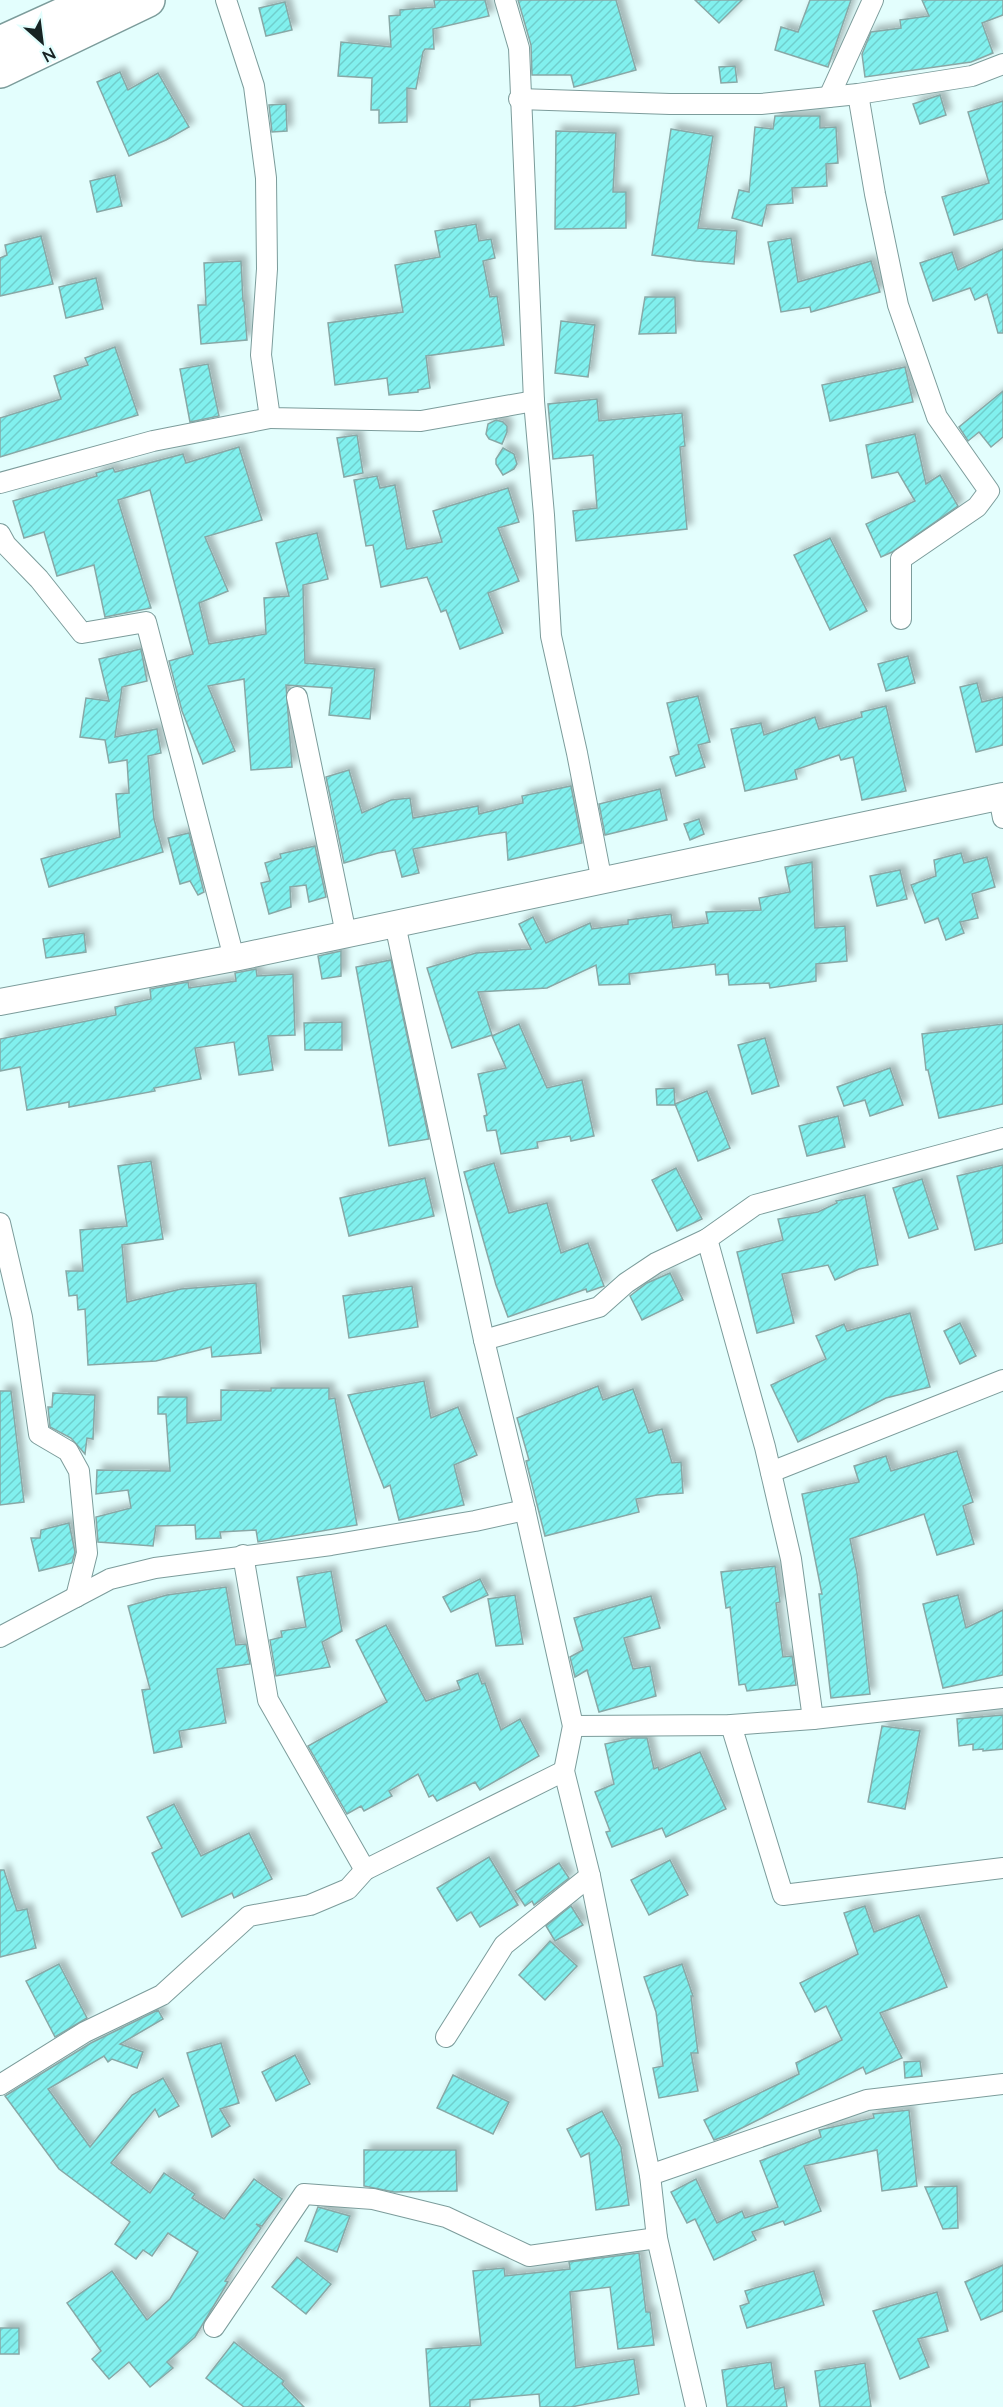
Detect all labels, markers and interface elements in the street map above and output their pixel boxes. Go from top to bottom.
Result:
north arrow [12,12,72,72]
text: N [39,44,59,67]

